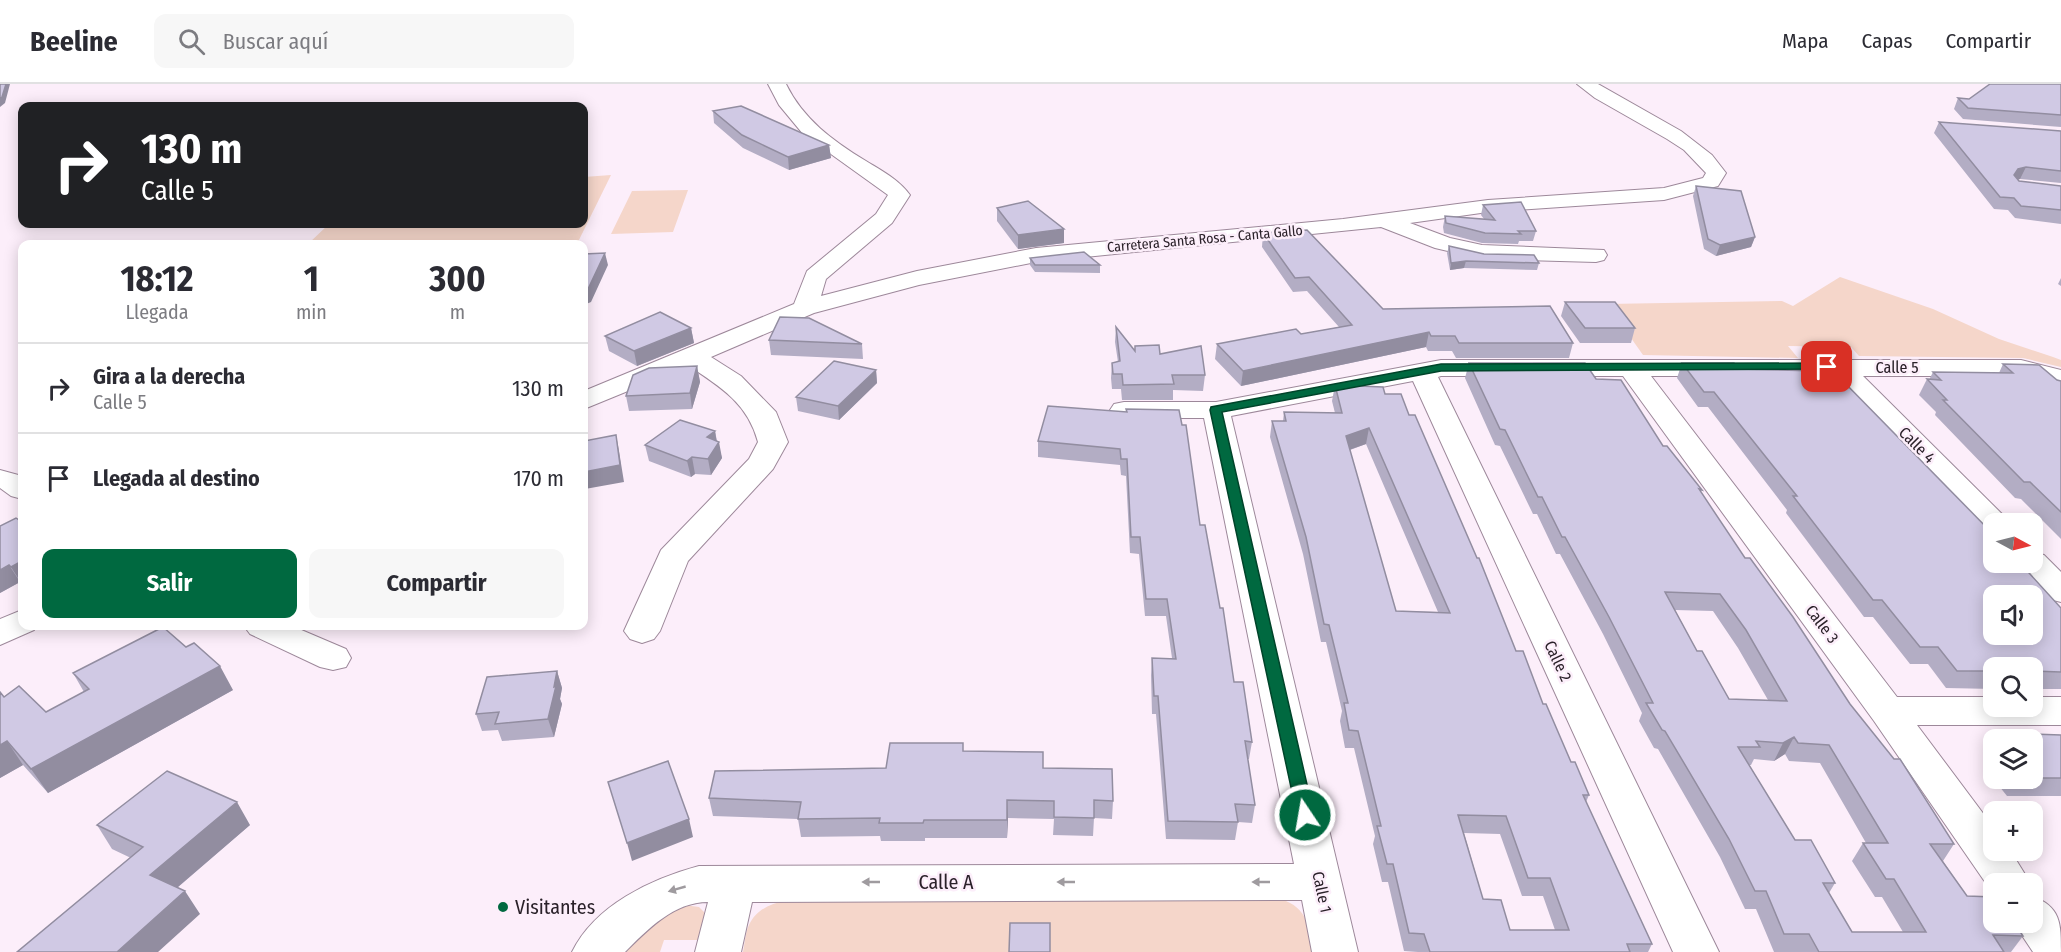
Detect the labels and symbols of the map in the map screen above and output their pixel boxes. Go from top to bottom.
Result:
street label: Carretera Santa Rosa - Canta Gallo [1106,222,1304,256]
pin [1801,341,1852,392]
street label: Calle 5 [1875,358,1919,377]
street label: Calle 4 [1895,423,1939,467]
north arrow [1983,513,2043,573]
street label: Calle 3 [1802,601,1842,647]
street label: Calle 2 [1540,638,1576,684]
position arrow [1273,783,1337,847]
street label: Calle A [918,870,974,894]
street label: Calle 1 [1308,870,1336,914]
one-way arrow [862,877,881,887]
one-way arrow [1057,877,1076,887]
one-way arrow [1252,877,1271,887]
one-way arrow [668,885,686,894]
place label: Visitantes [515,895,595,919]
marker: Visitantes [496,900,510,914]

